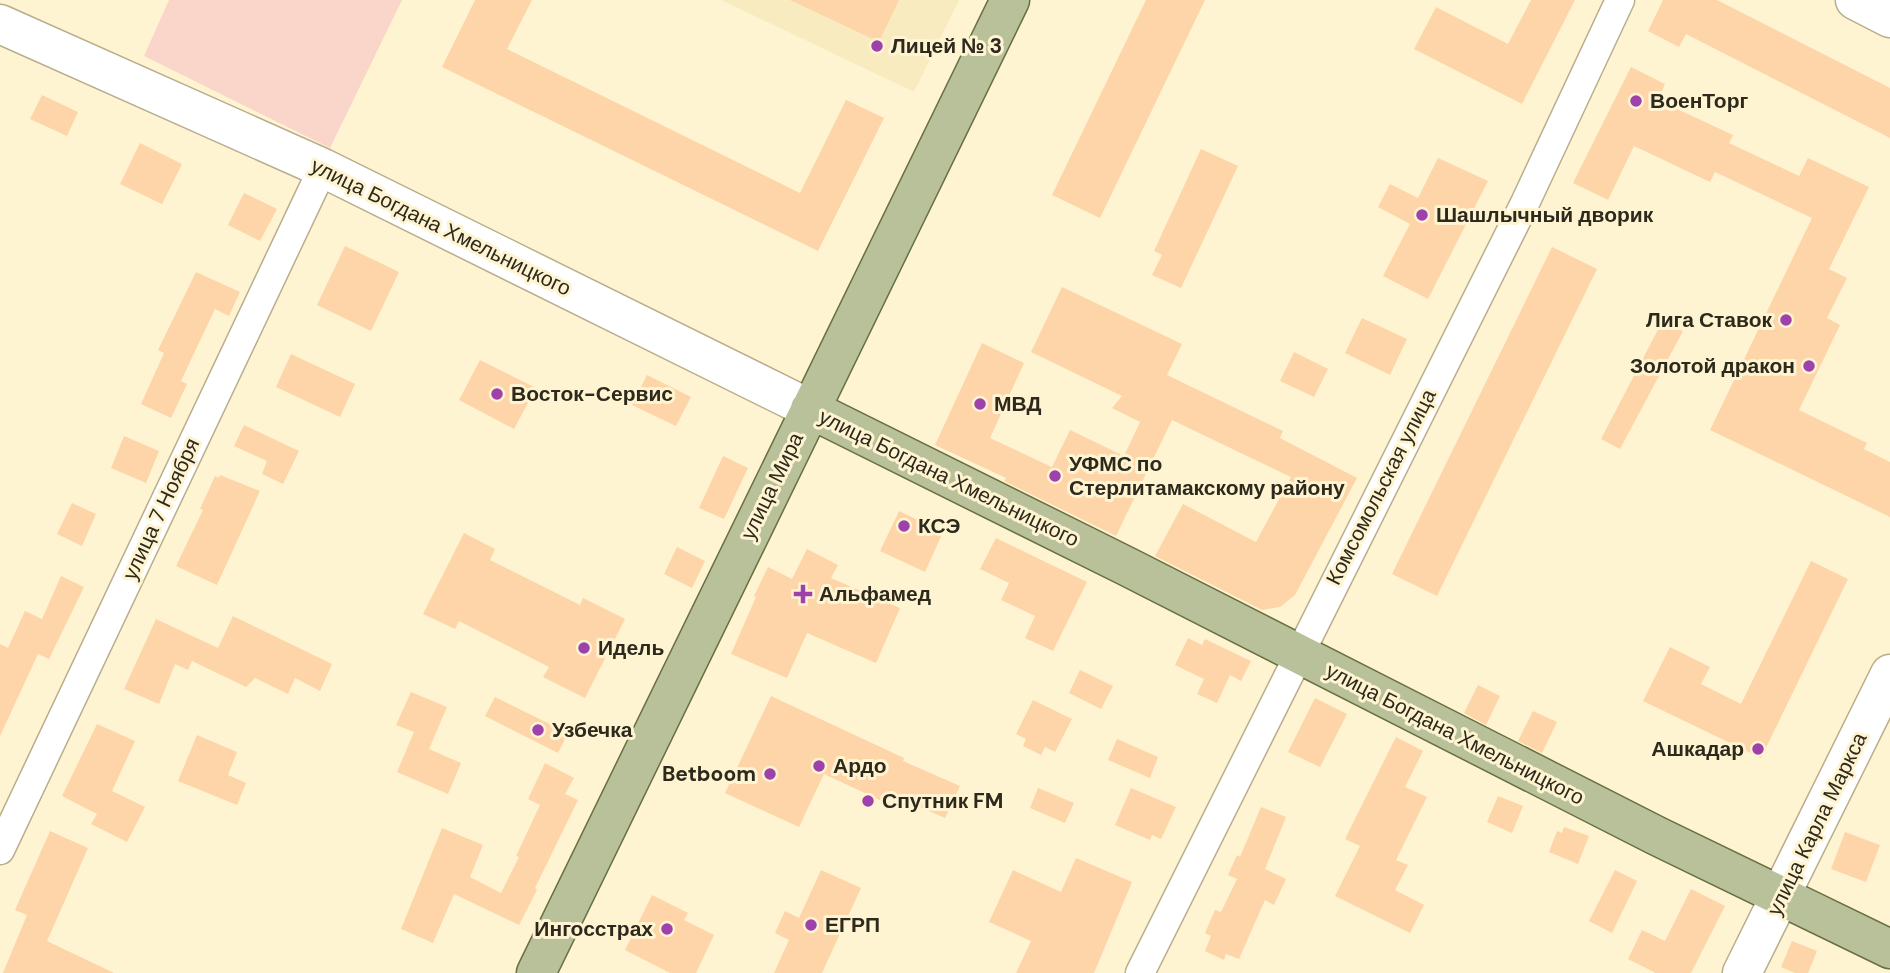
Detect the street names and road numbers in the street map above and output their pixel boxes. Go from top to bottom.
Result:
street label: улица Богдана Хмельницкого [306,152,576,302]
street label: Комсомольская улица [1319,384,1443,590]
street label: улица Богдана Хмельницкого [814,403,1084,553]
street label: улица Мира [734,427,810,544]
street label: улица 7 Ноября [116,434,206,584]
street label: улица Богдана Хмельницкого [1321,657,1589,811]
street label: улица Карла Маркса [1760,728,1874,920]

